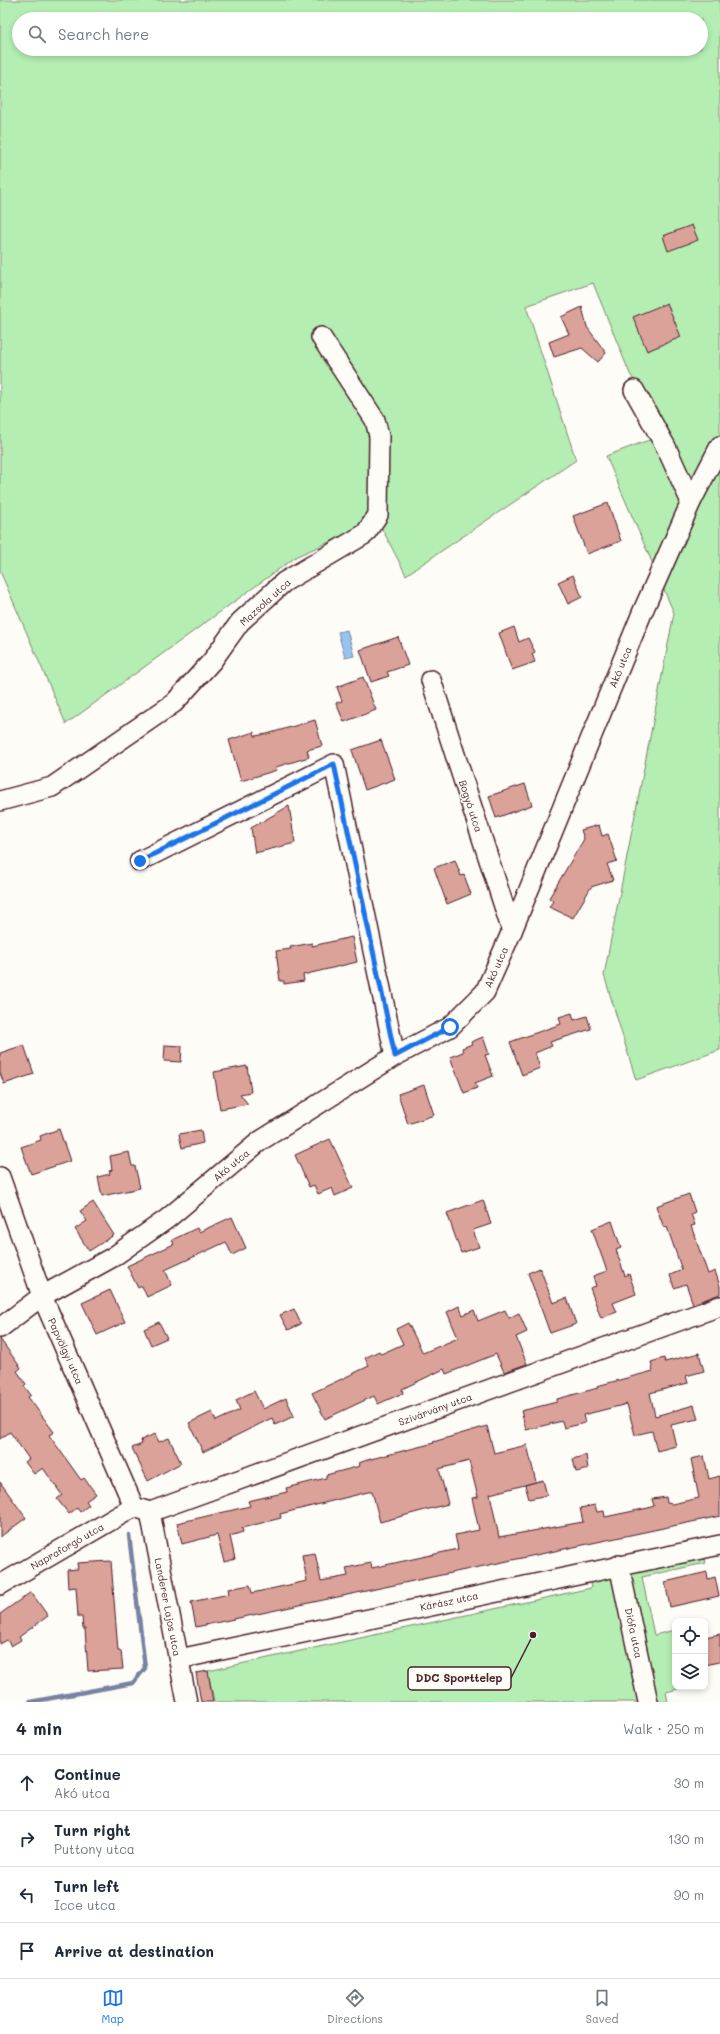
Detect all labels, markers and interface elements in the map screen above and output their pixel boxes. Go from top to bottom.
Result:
search box [12,12,708,56]
icon: search [26,23,48,45]
text: Search here [58,24,149,44]
street label: Mazsola utca [236,575,294,629]
street label: Akó utca [605,644,635,690]
street label: Bogyó utca [456,778,486,834]
route end [131,852,149,870]
street label: Akó utca [481,944,511,990]
route start [441,1018,459,1036]
street label: Akó utca [210,1146,252,1184]
street label: Papvölgyi utca [45,1315,87,1387]
street label: Szivárvány utca [396,1389,474,1429]
street label: Napraforgó utca [28,1519,106,1573]
street label: Landerer Lajos utca [152,1557,184,1657]
street label: Kárász utca [419,1588,479,1614]
street label: Diófa utca [622,1607,646,1659]
map controls [672,1618,708,1690]
button: locate [672,1618,708,1654]
button: layers [672,1654,708,1690]
callout: DDC Sporttelep [408,1667,511,1690]
text: DDC Sporttelep [416,1670,503,1685]
text: 4 min [16,1717,62,1739]
text: Walk · 250 m [623,1720,704,1737]
text: Continue [54,1764,121,1784]
icon: ahead [16,1772,38,1794]
text: 30 m [674,1774,704,1791]
text: Akó utca [54,1784,110,1801]
text: Turn right [54,1820,131,1840]
icon: right [16,1828,38,1850]
text: 130 m [668,1830,704,1847]
text: Puttony utca [54,1840,135,1857]
text: Turn left [54,1876,119,1896]
icon: left [16,1884,38,1906]
text: 90 m [674,1886,704,1903]
text: Icce utca [54,1896,116,1913]
icon: arrive [16,1940,38,1962]
text: Arrive at destination [54,1941,214,1961]
tab: Map [102,1987,124,2026]
tab: Directions [327,1987,383,2026]
tab: Saved [586,1987,618,2026]

